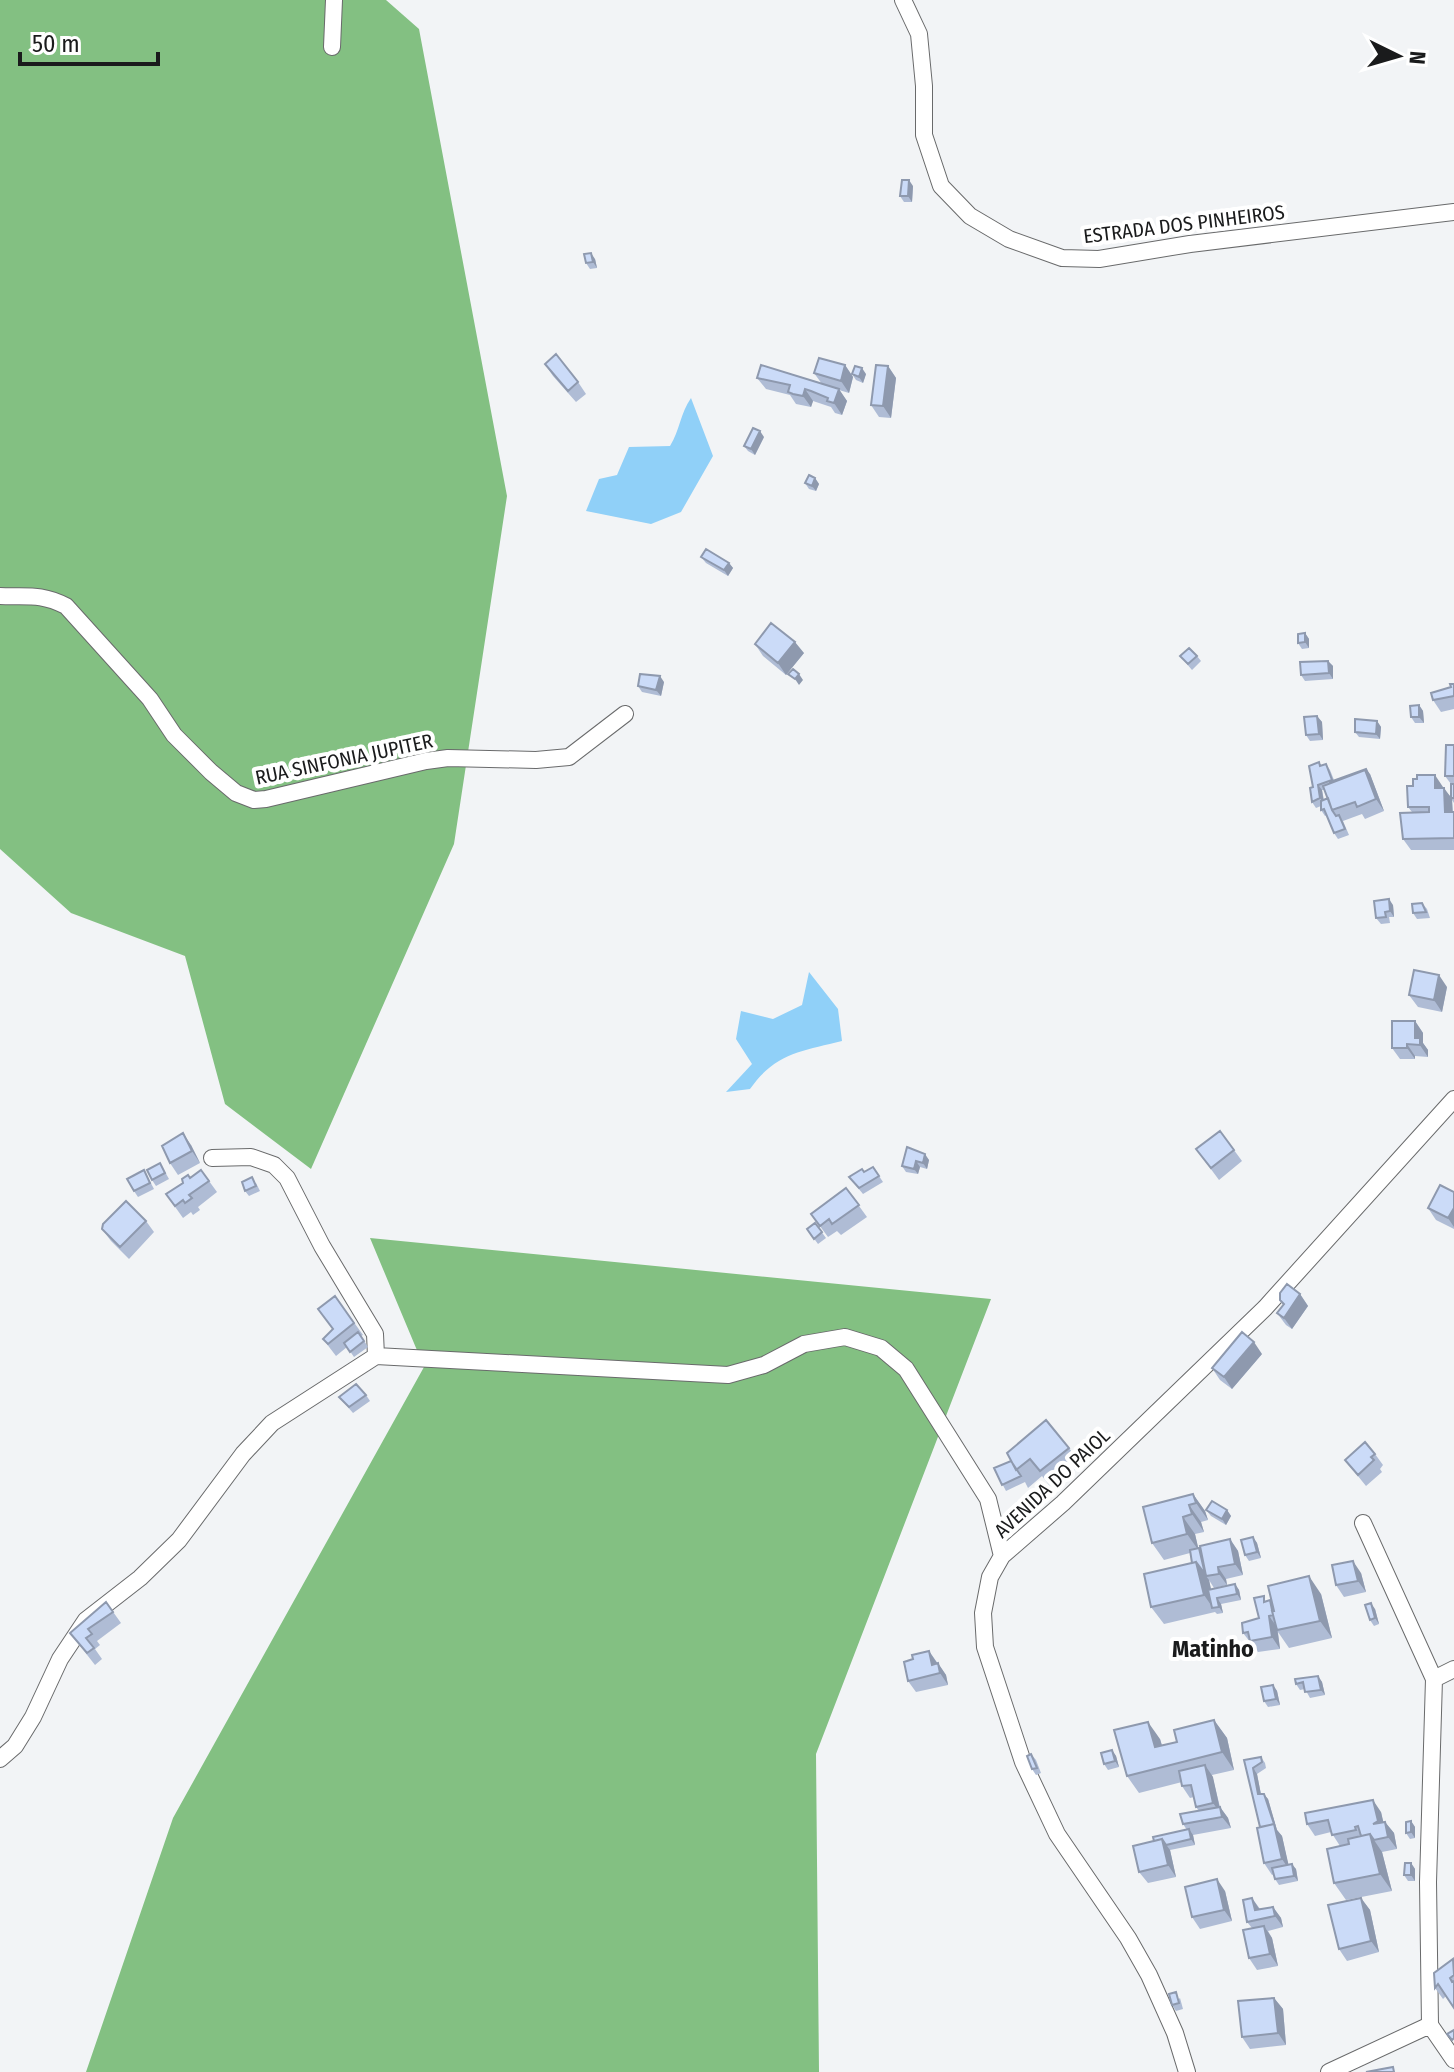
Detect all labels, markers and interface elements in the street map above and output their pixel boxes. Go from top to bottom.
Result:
scale bar [20,16,158,66]
north arrow [1358,16,1438,96]
text: 50 m [32,30,80,58]
text: N [1403,50,1431,65]
street label: ESTRADA DOS PINHEIROS [1082,200,1286,248]
street label: RUA SINFONIA JUPITER [253,728,435,790]
street label: AVENIDA DO PAIOL [989,1423,1115,1543]
district label: Matinho [1172,1635,1254,1663]

